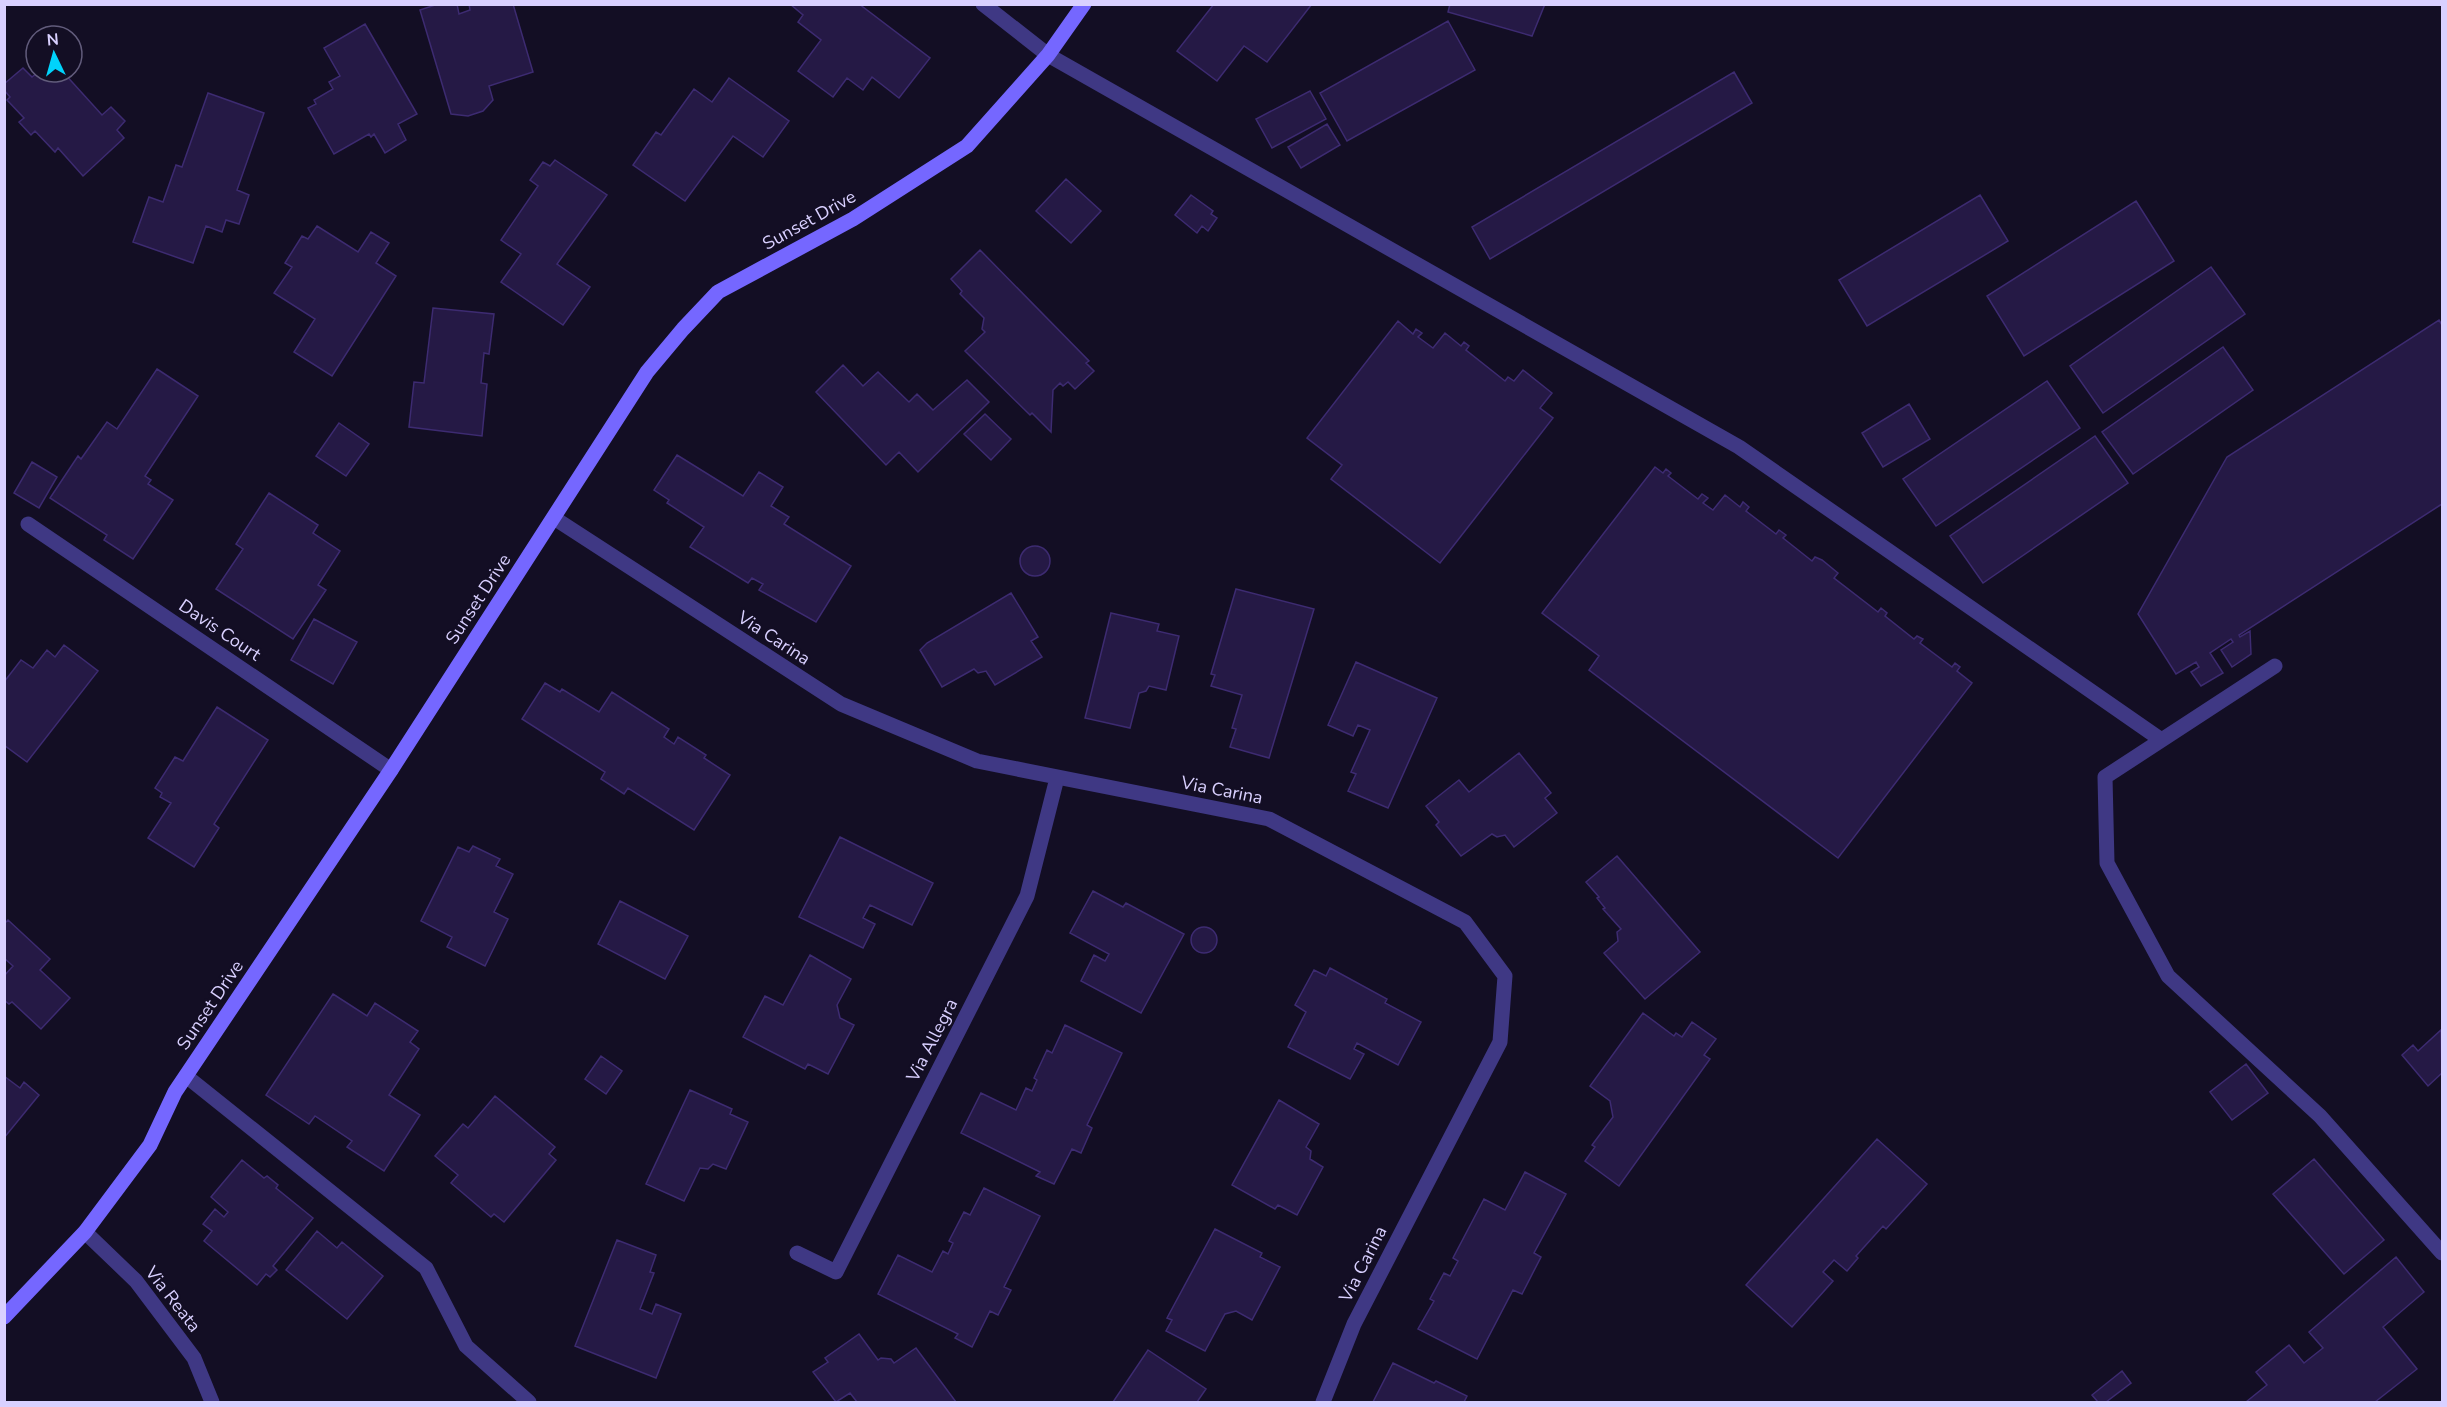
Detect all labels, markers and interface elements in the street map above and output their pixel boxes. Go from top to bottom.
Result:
north arrow [24,24,84,84]
text: N [46,29,60,52]
street label: Sunset Drive [758,184,860,256]
street label: Sunset Drive [440,549,516,649]
street label: Davis Court [174,594,266,667]
street label: Via Carina [732,605,815,671]
street label: Via Carina [1178,770,1265,810]
street label: Sunset Drive [171,955,249,1055]
street label: Via Allegra [900,994,963,1087]
street label: Via Carina [1333,1222,1392,1307]
street label: Via Reata [139,1260,206,1337]

